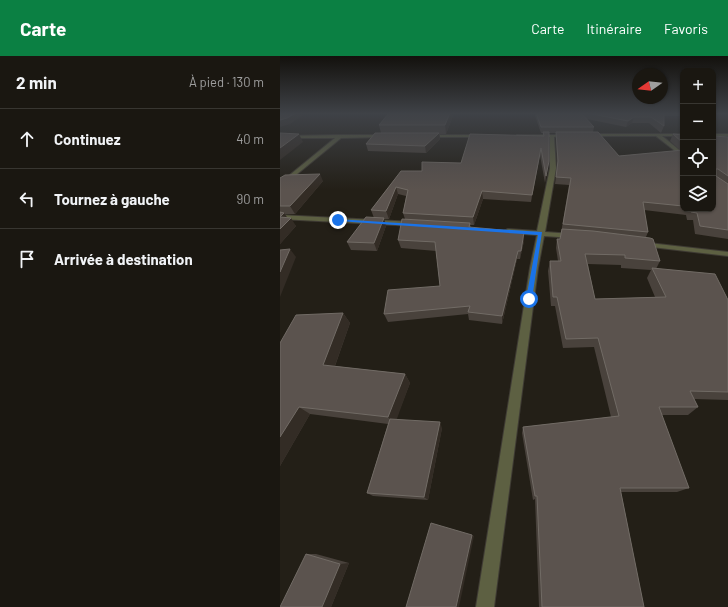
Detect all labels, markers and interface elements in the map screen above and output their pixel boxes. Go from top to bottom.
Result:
text: Carte [20,17,66,40]
text: Carte [531,20,564,37]
text: Itinéraire [586,20,642,37]
text: Favoris [664,20,708,37]
north arrow [632,68,668,104]
map controls [680,68,716,212]
button: + [680,68,716,104]
text: 2 min [16,72,57,92]
text: À pied · 130 m [189,74,264,90]
button: − [680,104,716,140]
icon: ahead [16,128,38,150]
text: Continuez [54,130,121,148]
text: 40 m [236,131,264,147]
button: locate [680,140,716,176]
button: layers [680,176,716,212]
icon: left [16,188,38,210]
text: Tournez à gauche [54,190,170,208]
text: 90 m [237,191,264,207]
route end [329,211,347,229]
icon: arrive [16,248,38,270]
text: Arrivée à destination [54,250,193,268]
route start [520,290,538,308]

